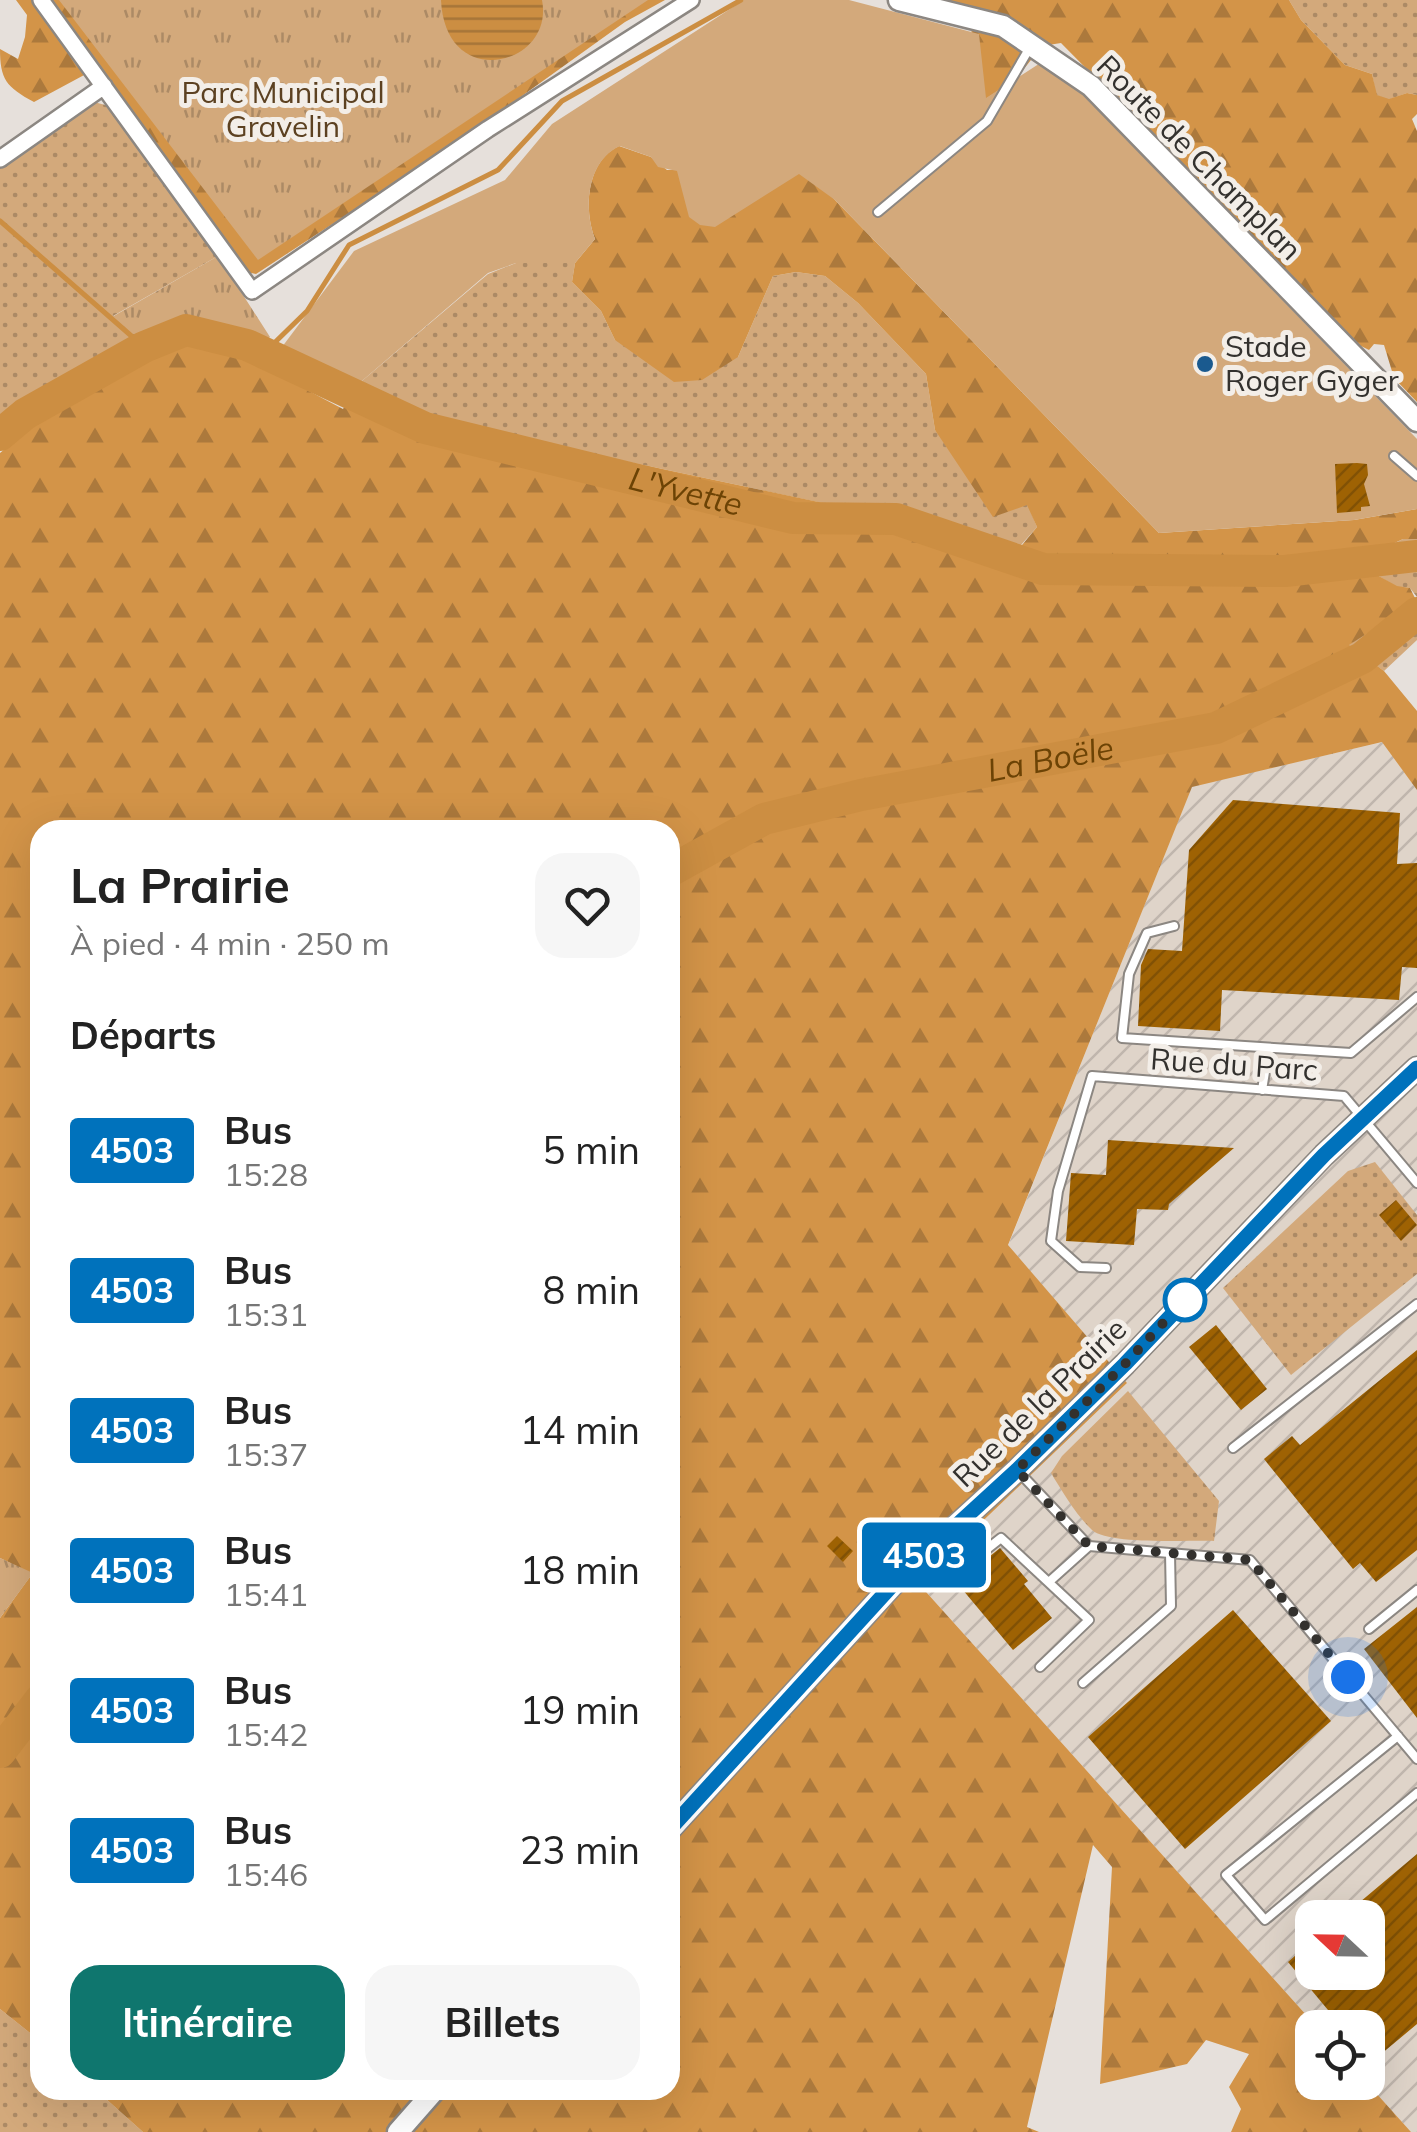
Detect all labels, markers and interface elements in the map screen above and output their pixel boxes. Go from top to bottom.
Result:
street label: Route de Champlan [1089,47,1310,268]
park label: Parc Municipal Gravelin [181,73,385,145]
place label: Stade Roger Gyger [1225,327,1399,399]
marker: Stade Roger Gyger [1194,353,1216,375]
water label: L'Yvette [625,458,746,524]
water label: La Boële [984,727,1116,790]
button: heart [535,853,640,958]
text: La Prairie [70,855,290,915]
text: À pied · 4 min · 250 m [70,923,390,963]
text: Départs [70,1011,216,1059]
street label: Rue du Parc [1149,1039,1319,1089]
text: Bus [224,1106,292,1154]
text: 5 min [543,1126,640,1174]
text: 4503 [90,1128,174,1172]
text: 15:28 [224,1154,308,1194]
text: Bus [224,1246,292,1294]
text: 8 min [543,1266,640,1314]
text: 4503 [90,1268,174,1312]
unlabelled marker [1164,1279,1206,1321]
text: 15:31 [224,1294,308,1334]
street label: Rue de la Prairie [945,1310,1134,1495]
text: Bus [224,1386,292,1434]
text: 14 min [520,1406,640,1454]
text: 4503 [90,1408,174,1452]
text: 15:37 [224,1434,308,1474]
line badge: 4503 [854,1522,994,1588]
text: Bus [224,1526,292,1574]
text: 4503 [882,1533,966,1577]
text: 18 min [520,1546,640,1594]
text: 4503 [90,1548,174,1592]
text: 15:41 [224,1574,308,1614]
your location [1323,1652,1373,1702]
text: Bus [224,1666,292,1714]
text: 19 min [520,1686,640,1734]
text: 4503 [90,1688,174,1732]
text: 15:42 [224,1714,308,1754]
text: Bus [224,1806,292,1854]
text: 23 min [520,1826,640,1874]
text: 4503 [90,1828,174,1872]
text: 15:46 [224,1854,308,1894]
north arrow [1295,1900,1385,1990]
map controls [1295,1900,1385,2100]
button: Itinéraire [70,1965,345,2080]
button: Billets [365,1965,640,2080]
button: locate [1295,2010,1385,2100]

